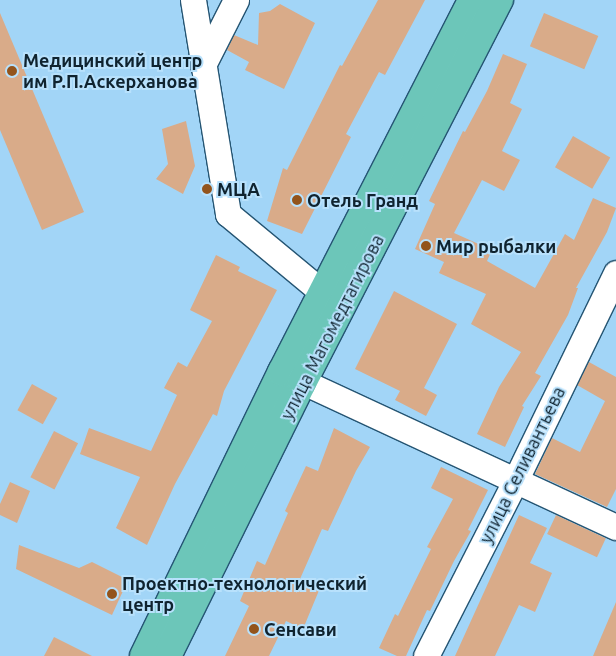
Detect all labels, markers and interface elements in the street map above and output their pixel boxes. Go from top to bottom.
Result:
place label: Медицинский центр им Р.П.Аскерханова [23,50,202,92]
marker: Медицинский центр им Р.П.Аскерханова [5,64,19,78]
place label: МЦА [217,178,260,200]
marker: МЦА [201,183,213,195]
place label: Отель Гранд [307,189,418,211]
marker: Отель Гранд [291,194,303,206]
street label: улица Магомедтагирова [276,231,388,423]
place label: Мир рыбалки [436,235,556,257]
marker: Мир рыбалки [420,240,432,252]
street label: улица Селивантьева [475,383,569,547]
place label: Проектно-технологический центр [122,573,367,616]
marker: Проектно-технологический центр [106,588,118,600]
place label: Сенсави [264,618,337,640]
marker: Сенсави [248,623,260,635]

